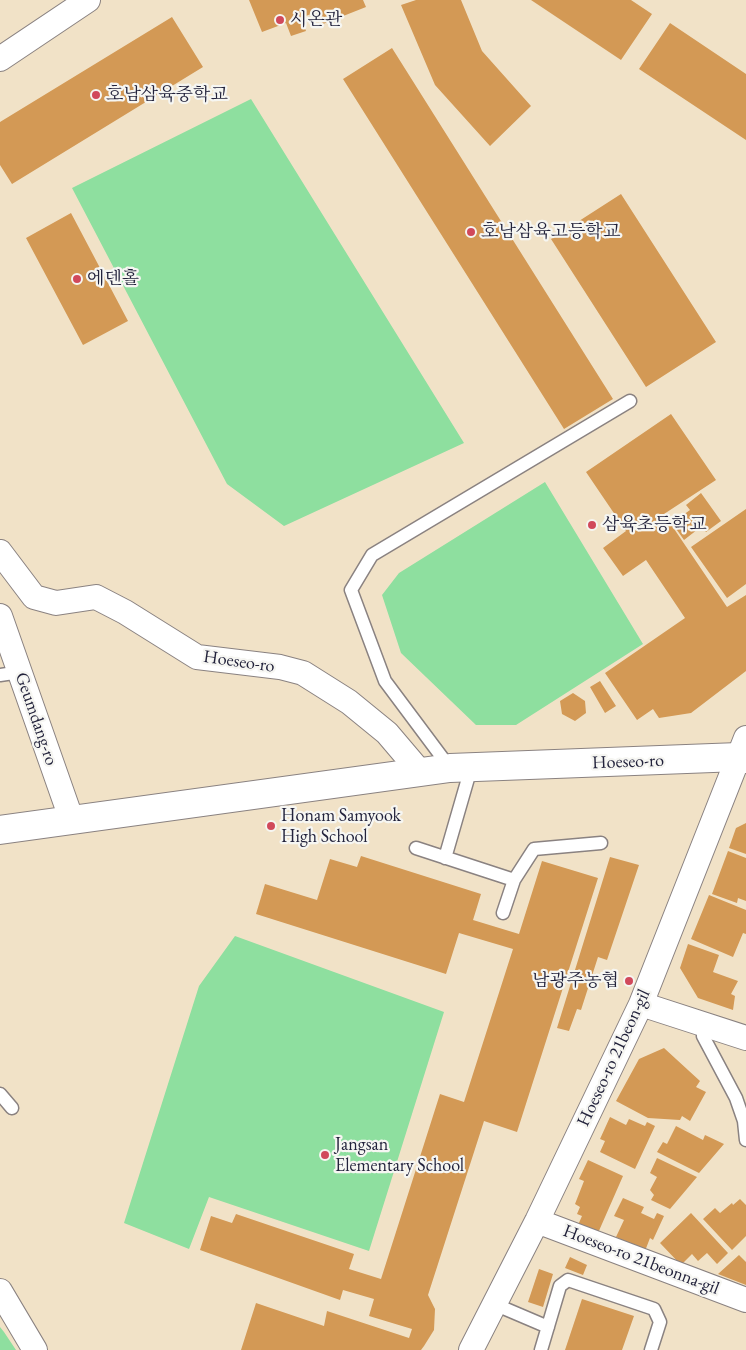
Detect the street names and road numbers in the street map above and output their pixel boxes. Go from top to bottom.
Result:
street label: Hoeseo-ro [202,646,276,678]
street label: Geumdang-ro [10,670,62,768]
street label: Hoeseo-ro [592,750,664,774]
street label: Hoeseo-ro 21beon-gil [573,986,655,1130]
street label: Hoeseo-ro 21beonna-gil [560,1220,722,1300]

